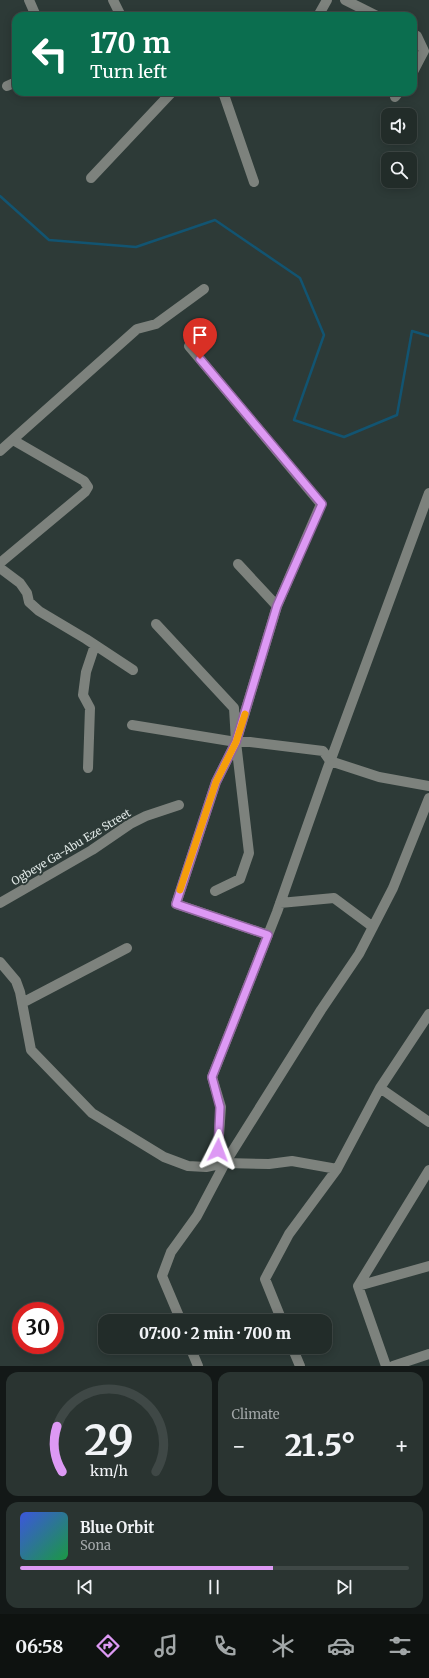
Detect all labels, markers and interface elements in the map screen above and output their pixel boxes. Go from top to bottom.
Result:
text: 170 m [90,25,171,61]
icon: left [24,28,76,80]
text: Turn left [90,60,167,83]
map controls [381,108,417,188]
button: sound [381,108,417,144]
button: search [381,152,417,188]
pin [183,318,217,359]
icon: arrive [189,324,211,346]
street label: Ogbeye Ga-Abu Eze Street [9,805,134,888]
position arrow [197,1129,239,1171]
speed limit sign: 30 [12,1302,64,1354]
text: 07:00 · 2 min · 700 m [139,1324,291,1343]
text: Climate [232,1406,280,1423]
text: 29 [84,1414,133,1466]
text: 21.5° [285,1426,356,1464]
text: − [232,1432,246,1460]
text: + [394,1432,409,1460]
text: km/h [90,1462,128,1480]
text: Blue Orbit [80,1518,154,1537]
text: Sona [80,1537,111,1554]
icon: previous [74,1576,96,1598]
icon: pause [203,1576,225,1598]
icon: next [333,1576,355,1598]
icon: directions [94,1632,122,1660]
icon: music [152,1632,180,1660]
icon: phone [211,1632,239,1660]
icon: climate [269,1632,297,1660]
icon: car [327,1632,355,1660]
icon: filters [386,1632,414,1660]
text: 06:58 [15,1635,63,1658]

